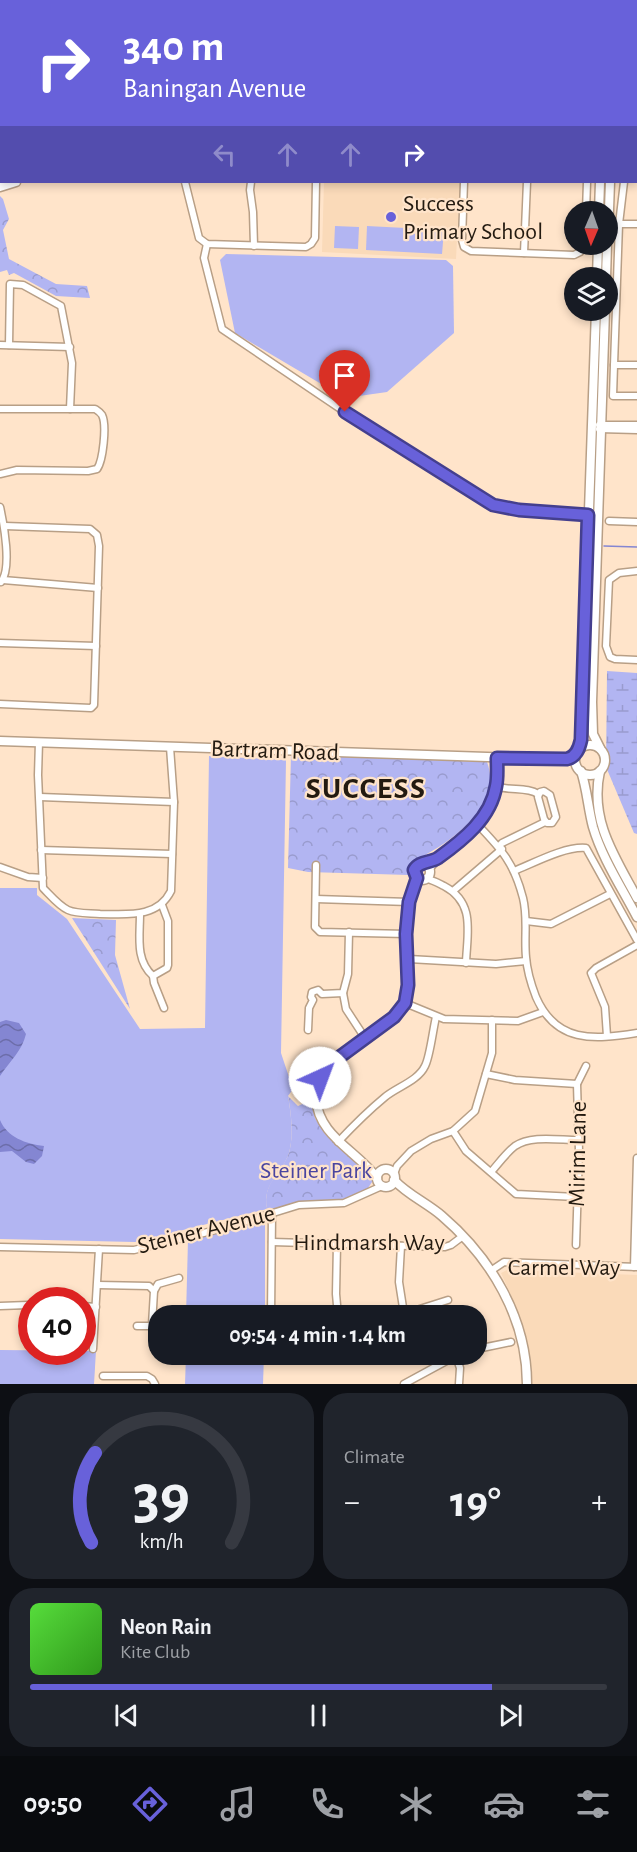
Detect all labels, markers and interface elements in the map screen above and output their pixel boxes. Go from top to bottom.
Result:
icon: right [24,24,102,102]
text: 340 m [123,26,224,68]
text: Baningan Avenue [123,75,306,102]
icon: left [208,138,241,171]
icon: ahead [271,138,304,171]
icon: ahead [334,138,367,171]
icon: right [397,138,430,171]
place label: Success Primary School [403,192,543,244]
north arrow [564,201,618,255]
map controls [564,201,618,321]
marker: Success Primary School [384,210,398,224]
button: layers [564,267,618,321]
pin [319,350,370,412]
icon: arrive [328,359,361,392]
street label: Bartram Road [210,737,340,765]
district label: SUCCESS [306,774,426,804]
position arrow [288,1046,352,1110]
street label: Mirim Lane [565,1101,591,1207]
park label: Steiner Park [260,1159,372,1183]
street label: Steiner Avenue [135,1201,277,1259]
street label: Hindmarsh Way [293,1231,445,1255]
street label: Carmel Way [508,1256,620,1280]
speed limit sign: 40 [18,1287,96,1365]
text: 09:54 · 4 min · 1.4 km [229,1324,406,1346]
text: Climate [344,1447,405,1467]
text: 39 [133,1467,190,1529]
text: 19° [450,1480,501,1525]
text: − [344,1486,360,1519]
text: + [591,1486,607,1519]
text: km/h [139,1531,184,1552]
text: Neon Rain [120,1616,212,1638]
text: Kite Club [120,1642,190,1662]
icon: previous [110,1699,143,1732]
icon: pause [302,1699,335,1732]
icon: next [494,1699,527,1732]
icon: directions [129,1783,171,1825]
icon: music [217,1783,259,1825]
icon: phone [306,1783,348,1825]
icon: climate [395,1783,437,1825]
icon: car [483,1783,525,1825]
icon: filters [572,1783,614,1825]
text: 09:50 [23,1790,82,1817]

